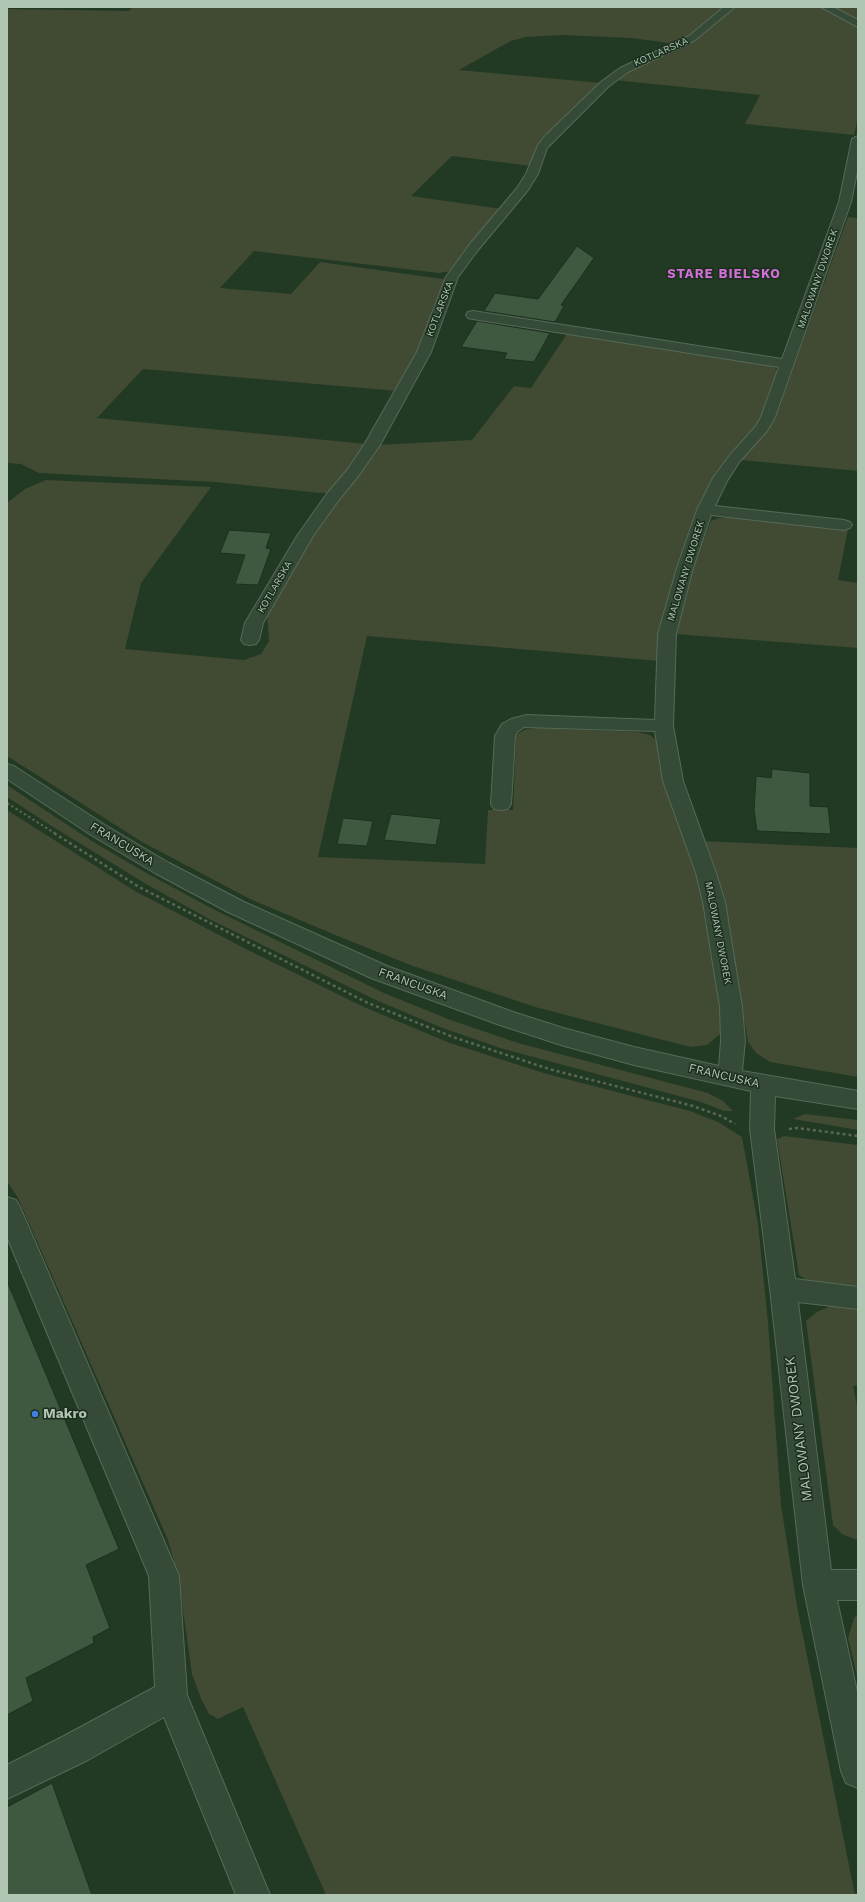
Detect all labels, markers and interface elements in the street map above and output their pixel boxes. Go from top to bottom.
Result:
street label: KOTLARSKA [632,35,690,69]
street label: MALOWANY DWOREK [795,228,841,330]
district label: STARE BIELSKO [667,266,781,282]
street label: KOTLARSKA [424,280,456,338]
street label: MALOWANY DWOREK [665,519,707,623]
street label: KOTLARSKA [255,559,295,615]
street label: FRANCUSKA [87,819,157,869]
street label: MALOWANY DWOREK [702,881,734,985]
street label: FRANCUSKA [377,965,449,1003]
street label: FRANCUSKA [687,1061,761,1091]
street label: MALOWANY DWOREK [782,1356,816,1502]
place label: Makro [43,1406,87,1422]
marker: Makro [30,1409,40,1419]

